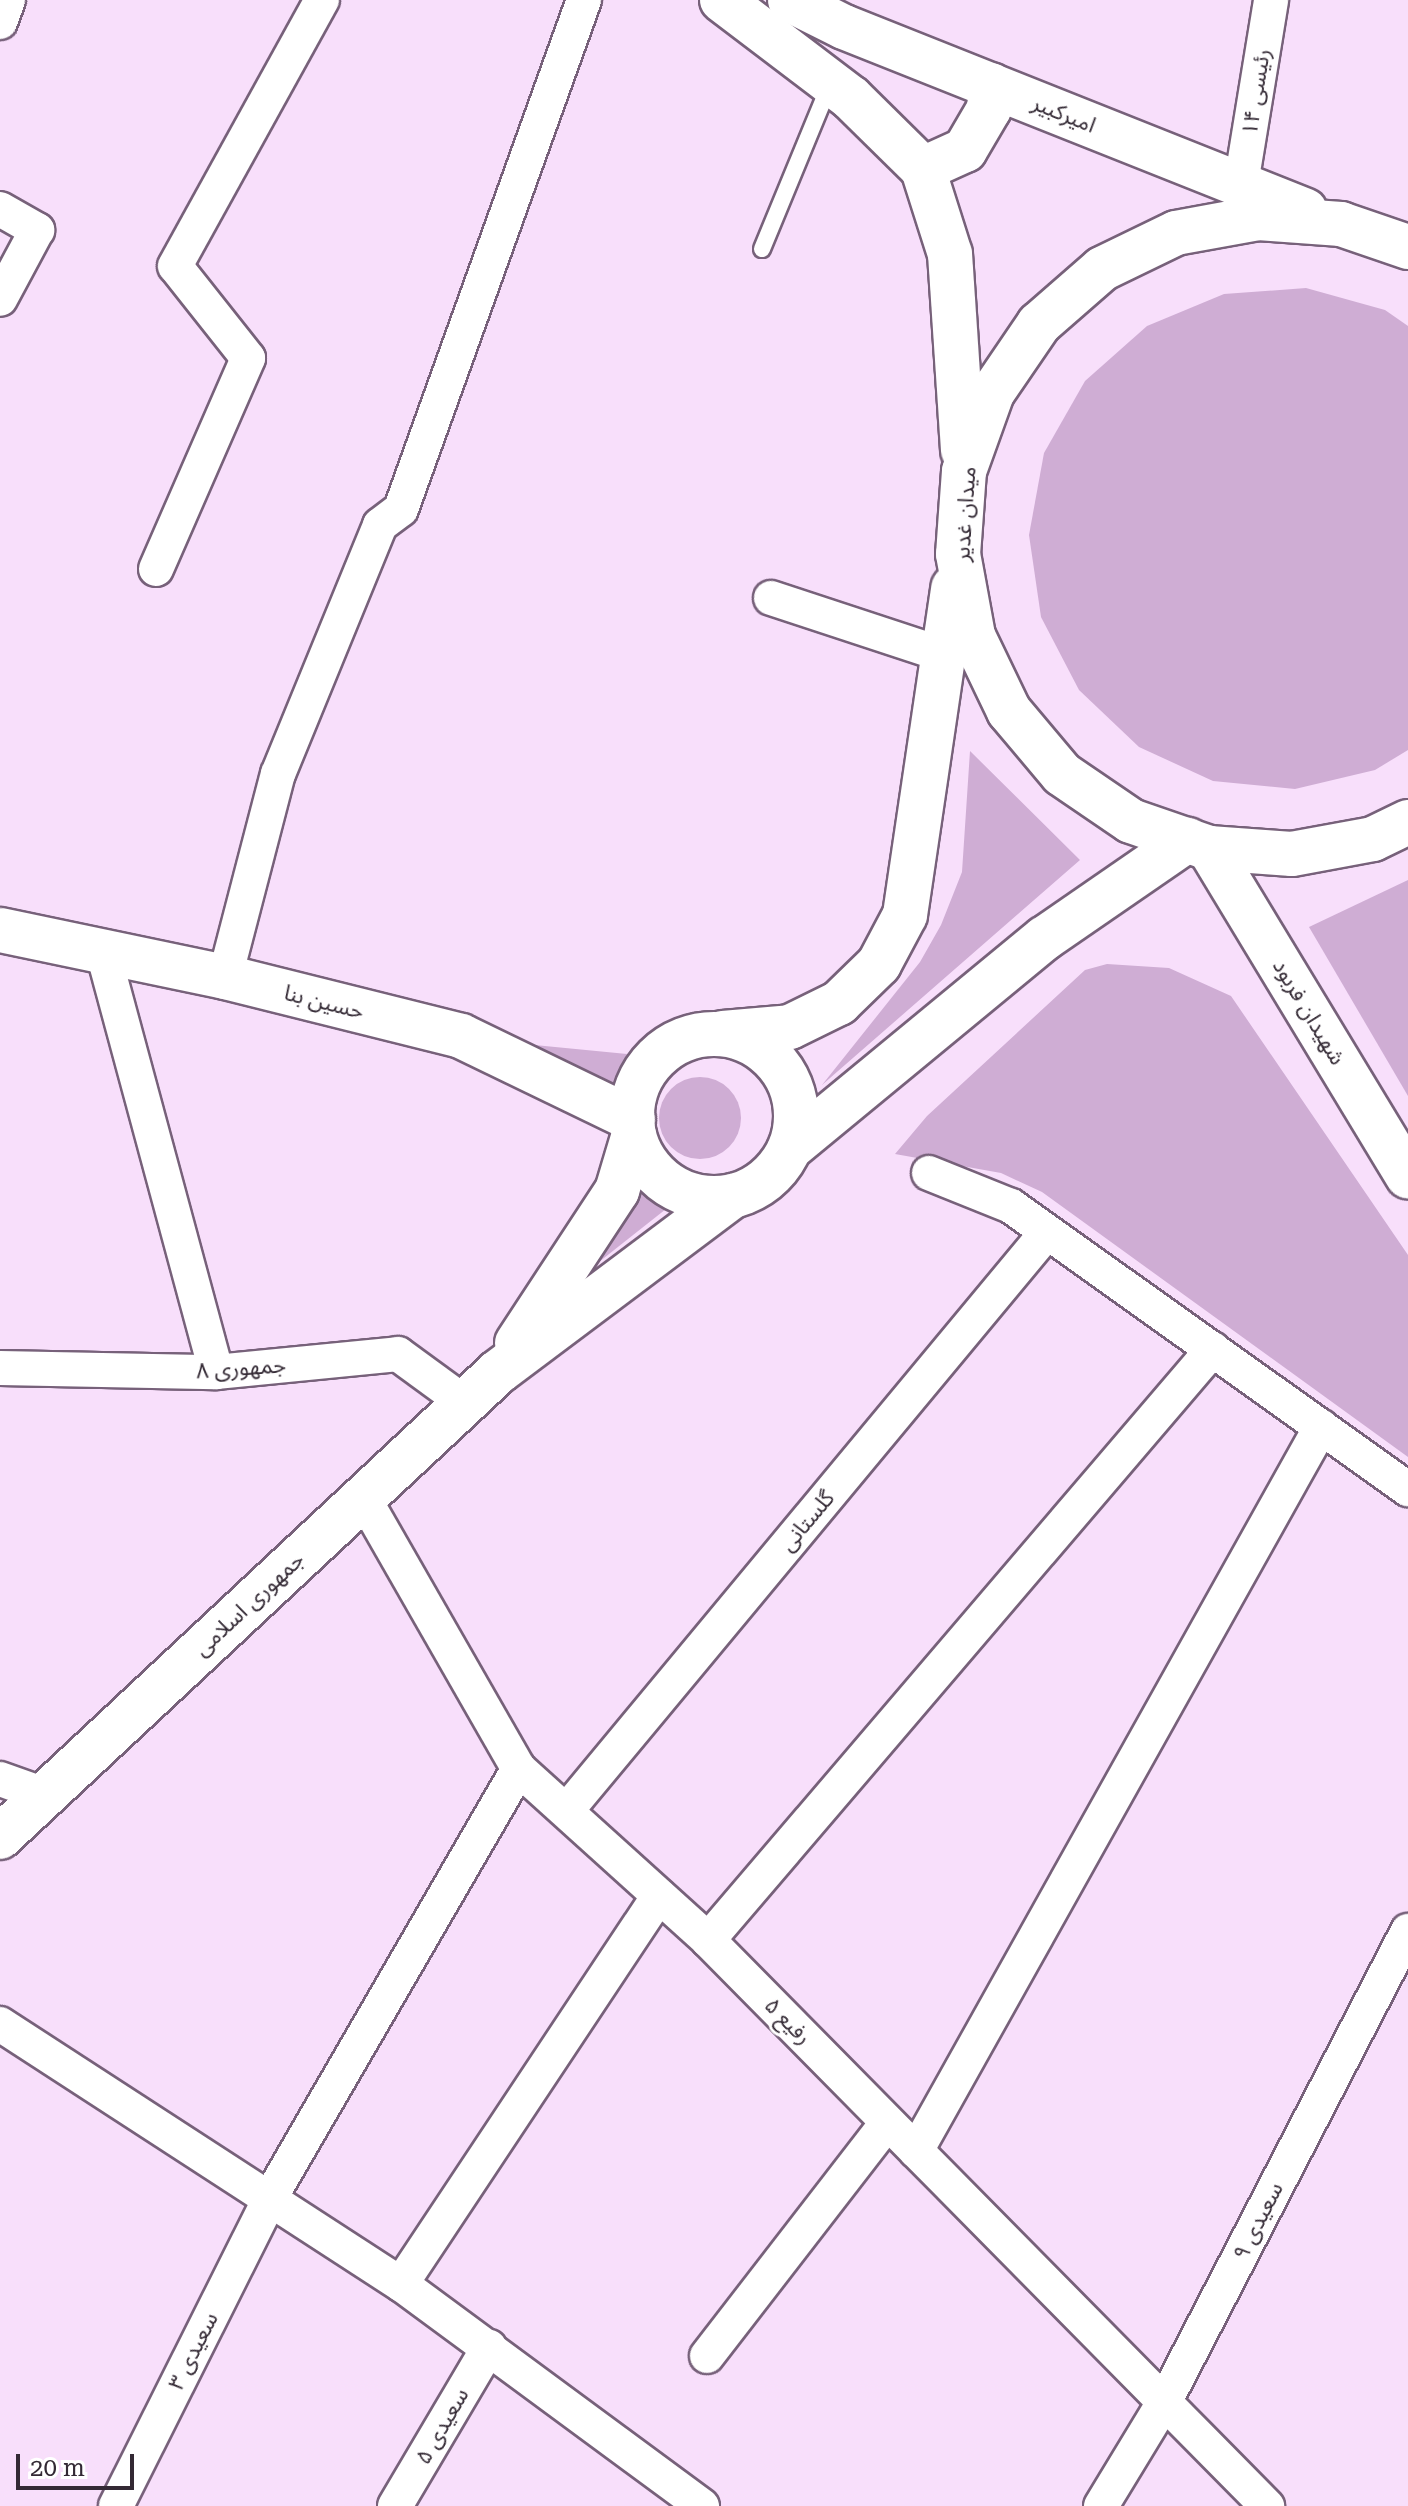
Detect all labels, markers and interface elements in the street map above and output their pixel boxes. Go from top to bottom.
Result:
street label: رئیسی ۱۴ [1236,47,1276,137]
street label: امیرکبیر [1028,89,1100,139]
street label: میدان غدیر [949,465,981,563]
street label: شهيدان فربود [1267,954,1351,1070]
street label: حسین بنا [281,979,367,1025]
street label: جمهوری ۸ [195,1352,287,1384]
street label: گلستانی [774,1485,840,1557]
street label: جمهوری اسلامی [188,1546,310,1662]
street label: رفیع ۵ [759,1992,817,2050]
street label: سعیدی ۹ [1227,2178,1289,2264]
street label: سعیدی ۳ [162,2308,224,2394]
street label: سعیدی ۵ [410,2383,474,2469]
scale bar [20,2438,138,2488]
text: 20 m [30,2454,85,2482]

